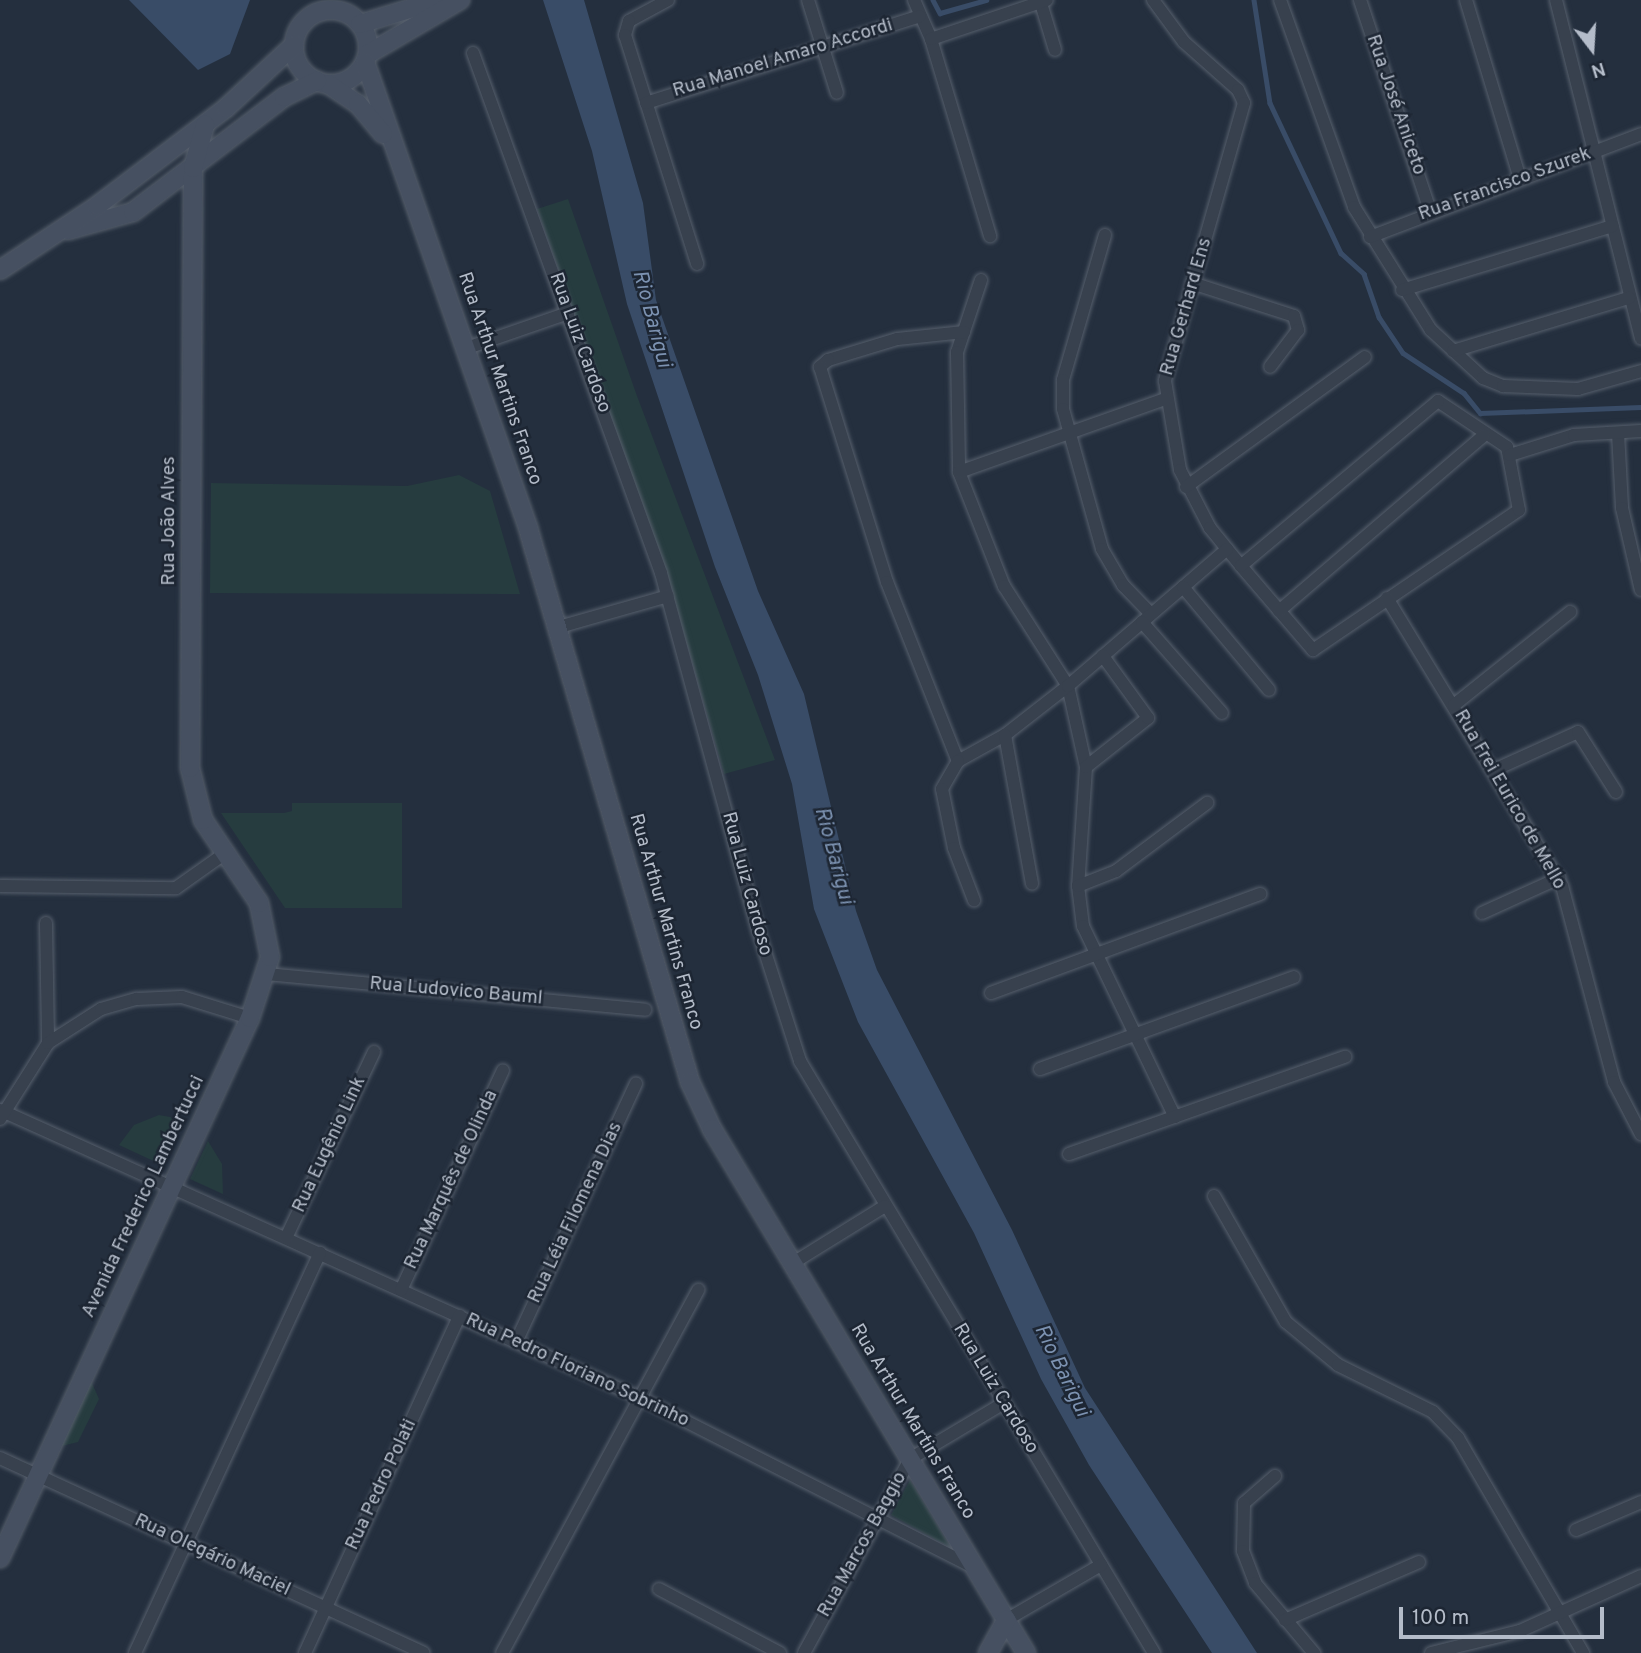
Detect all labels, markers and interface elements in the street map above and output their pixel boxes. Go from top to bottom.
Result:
street label: Rua Manoel Amaro Accordi [670,14,896,104]
north arrow [1557,14,1627,84]
street label: Rua José Aniceto [1360,32,1430,178]
text: N [1588,56,1608,83]
street label: Rua Francisco Szurek [1416,143,1594,227]
street label: Rua Gerhard Ens [1156,235,1218,379]
water label: Rio Barigui [626,268,676,370]
street label: Rua Arthur Martins Franco [452,269,546,489]
street label: Rua Luiz Cardoso [543,270,615,416]
street label: Rua João Alves [159,456,181,586]
street label: Rua Frei Eurico de Mello [1448,706,1570,894]
water label: Rio Barigui [808,805,858,907]
street label: Rua Luiz Cardoso [716,810,776,958]
street label: Rua Arthur Martins Franco [623,811,707,1033]
street label: Rua Ludovico Bauml [368,973,544,1011]
street label: Avenida Frederico Lambertucci [78,1072,210,1322]
street label: Rua Eugênio Link [288,1073,372,1217]
street label: Rua Marquês de Olinda [400,1087,504,1273]
street label: Rua Léia Filomena Dias [524,1119,628,1307]
street label: Rua Pedro Floriano Sobrinho [462,1309,692,1433]
street label: Rua Arthur Martins Franco [844,1320,980,1524]
street label: Rua Luiz Cardoso [947,1320,1043,1458]
water label: Rio Barigui [1028,1321,1094,1421]
street label: Rua Pedro Polati [342,1416,422,1554]
street label: Rua Marcos Baggio [814,1468,912,1622]
street label: Rua Olegário Maciel [130,1510,294,1602]
scale bar [1403,1594,1608,1638]
text: 100 m [1412,1605,1469,1632]

